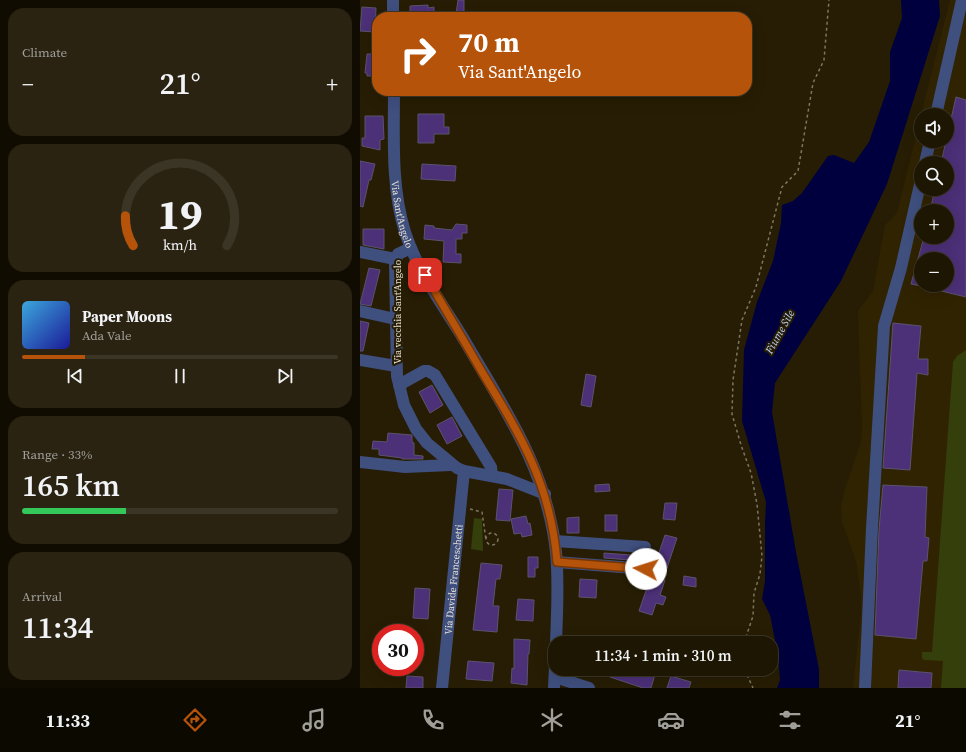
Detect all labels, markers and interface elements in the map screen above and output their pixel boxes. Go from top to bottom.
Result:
text: 70 m [458,23,520,61]
icon: right [392,28,444,80]
text: Climate [22,44,67,61]
text: Via Sant'Angelo [458,59,581,84]
text: 21° [159,63,201,104]
text: − [22,69,34,99]
text: + [326,69,338,99]
map controls [914,108,954,292]
button: sound [914,108,954,148]
button: search [914,156,954,196]
street label: Via Sant'Angelo [389,180,417,250]
text: 19 [157,186,203,243]
button: + [914,204,954,244]
text: km/h [163,235,197,255]
button: − [914,252,954,292]
pin [408,258,442,292]
street label: Via vecchia Sant'Angelo [391,259,404,364]
icon: arrive [414,264,436,286]
text: Paper Moons [82,306,172,327]
water label: Fiume Sile [761,307,798,357]
text: Ada Vale [82,327,132,344]
icon: previous [64,365,86,387]
icon: pause [169,365,191,387]
icon: next [274,365,296,387]
text: Range · 33% [22,446,93,463]
text: 165 km [22,465,120,506]
street label: Via Davide Franceschetti [441,524,465,635]
position arrow [625,548,667,590]
text: Arrival [22,588,62,605]
text: 11:34 [22,607,93,648]
speed limit sign: 30 [372,624,424,676]
text: 11:34 · 1 min · 310 m [595,645,731,666]
icon: directions [181,706,209,734]
icon: music [300,706,328,734]
icon: phone [419,706,447,734]
icon: climate [538,706,566,734]
icon: car [657,706,685,734]
icon: filters [776,706,804,734]
text: 11:33 [46,708,90,733]
text: 21° [895,708,920,733]

